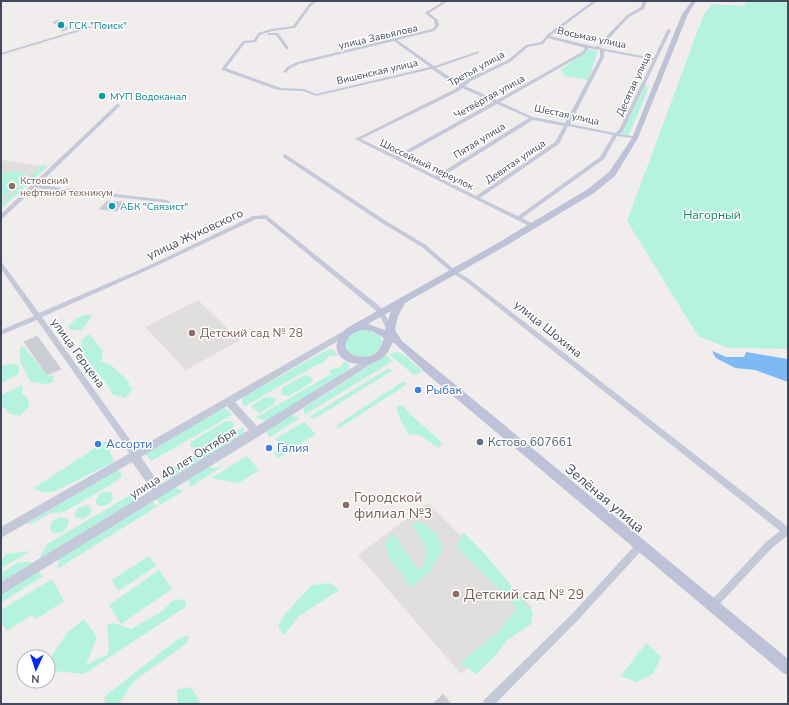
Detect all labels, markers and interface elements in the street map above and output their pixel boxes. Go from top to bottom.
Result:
place label: ГСК "Поиск" [69,19,127,33]
marker: ГСК "Поиск" [56,20,66,30]
street label: улица Завьялова [337,21,419,53]
street label: Восьмая улица [556,24,628,52]
street label: Третья улица [446,48,507,90]
street label: Десятая улица [613,50,655,119]
street label: Вишенская улица [335,56,419,88]
street label: Четвёртая улица [451,72,527,122]
place label: МУП Водоканал [110,90,187,104]
marker: МУП Водоканал [97,91,107,101]
street label: Шестая улица [533,101,601,129]
street label: Пятая улица [451,119,508,162]
street label: Шоссейный переулок [377,136,476,194]
street label: Девятая улица [483,137,548,187]
place label: Кстовский нефтяной техникум [20,174,113,200]
marker: Кстовский нефтяной техникум [7,181,17,191]
place label: АБК "Связист" [120,200,188,214]
marker: АБК "Связист" [107,201,117,211]
street label: улица Жуковского [144,205,246,263]
park label: Нагорный [683,207,741,223]
street label: улица Шохина [511,297,585,361]
street label: улица Герцена [47,315,109,391]
place label: Детский сад № 28 [200,325,303,341]
marker: Детский сад № 28 [187,328,197,338]
place label: Рыбак [426,382,462,398]
marker: Рыбак [413,385,423,395]
street label: улица 40 лет Октября [126,423,240,503]
place label: Кстово 607661 [488,434,573,450]
place label: Ассорти [106,436,152,452]
marker: Кстово 607661 [475,437,485,447]
marker: Ассорти [93,439,103,449]
place label: Галия [277,440,309,456]
marker: Галия [264,443,274,453]
street label: Зелёная улица [561,460,648,537]
place label: Городской филиал №3 [354,488,432,523]
marker: Городской филиал №3 [341,500,351,510]
place label: Детский сад № 29 [464,585,584,604]
marker: Детский сад № 29 [451,589,461,599]
north arrow [16,649,56,689]
text: N [31,671,40,686]

